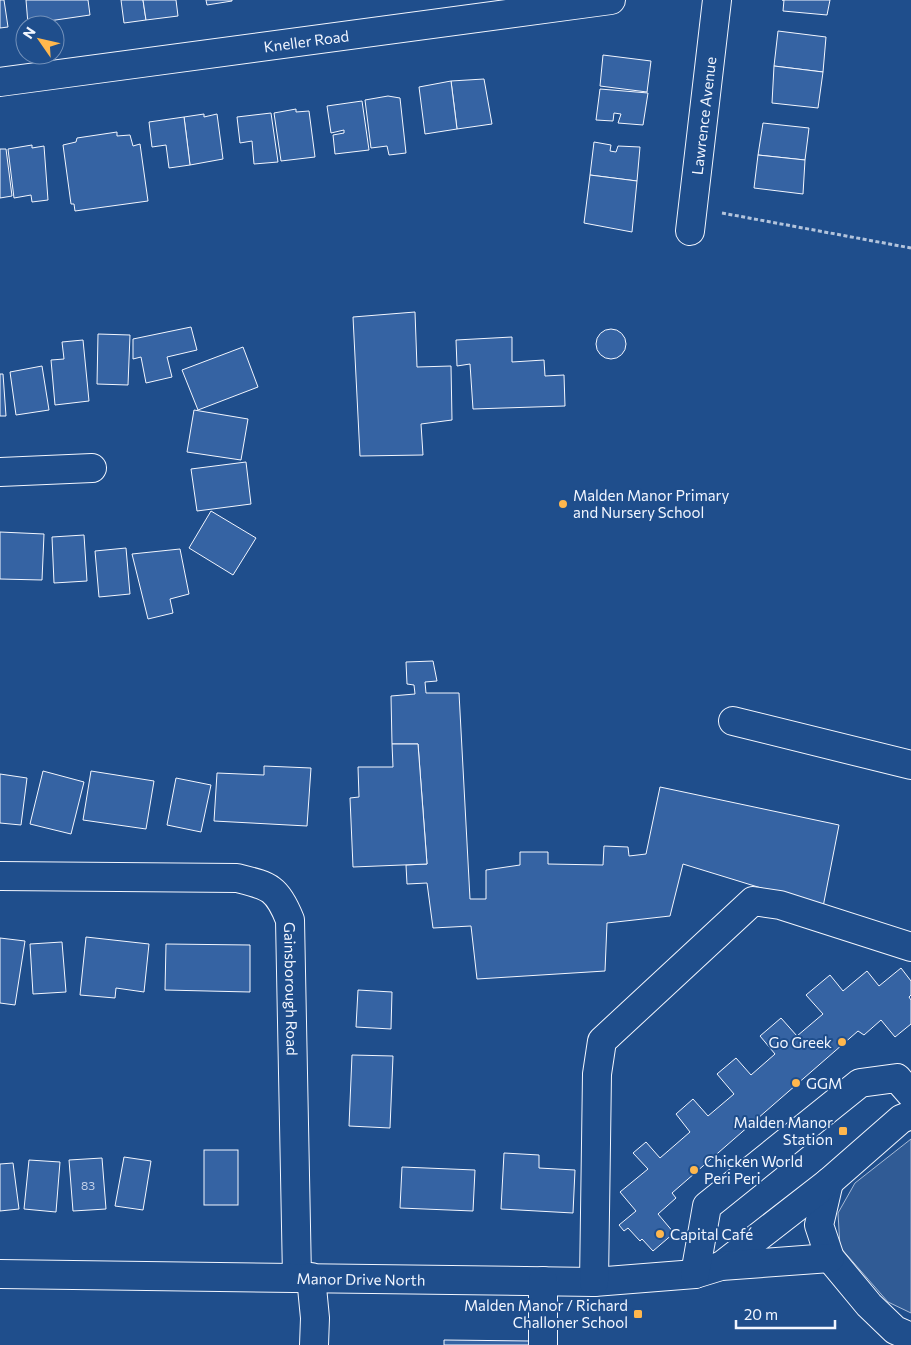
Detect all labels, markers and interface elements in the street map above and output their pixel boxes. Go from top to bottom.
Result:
north arrow [15,15,65,65]
text: N [19,23,39,42]
street label: Kneller Road [262,26,350,56]
street label: Lawrence Avenue [688,56,719,176]
place label: Malden Manor Primary and Nursery School [573,486,730,521]
marker: Malden Manor Primary and Nursery School [557,498,569,510]
street label: Gainsborough Road [281,922,302,1056]
place label: Go Greek [768,1033,832,1051]
marker: Go Greek [836,1036,848,1048]
place label: GGM [806,1074,842,1092]
marker: GGM [790,1077,802,1089]
place label: Malden Manor Station [733,1113,833,1148]
marker: Malden Manor Station [837,1125,849,1137]
place label: Chicken World Peri Peri [704,1152,803,1187]
marker: Chicken World Peri Peri [688,1164,700,1176]
house number: 83 [81,1178,95,1192]
place label: Capital Café [670,1225,753,1243]
marker: Capital Café [654,1228,666,1240]
street label: Manor Drive North [296,1269,425,1289]
place label: Malden Manor / Richard Challoner School [464,1296,628,1331]
scale bar [736,1298,835,1330]
text: 20 m [744,1305,778,1323]
marker: Malden Manor / Richard Challoner School [632,1308,644,1320]

